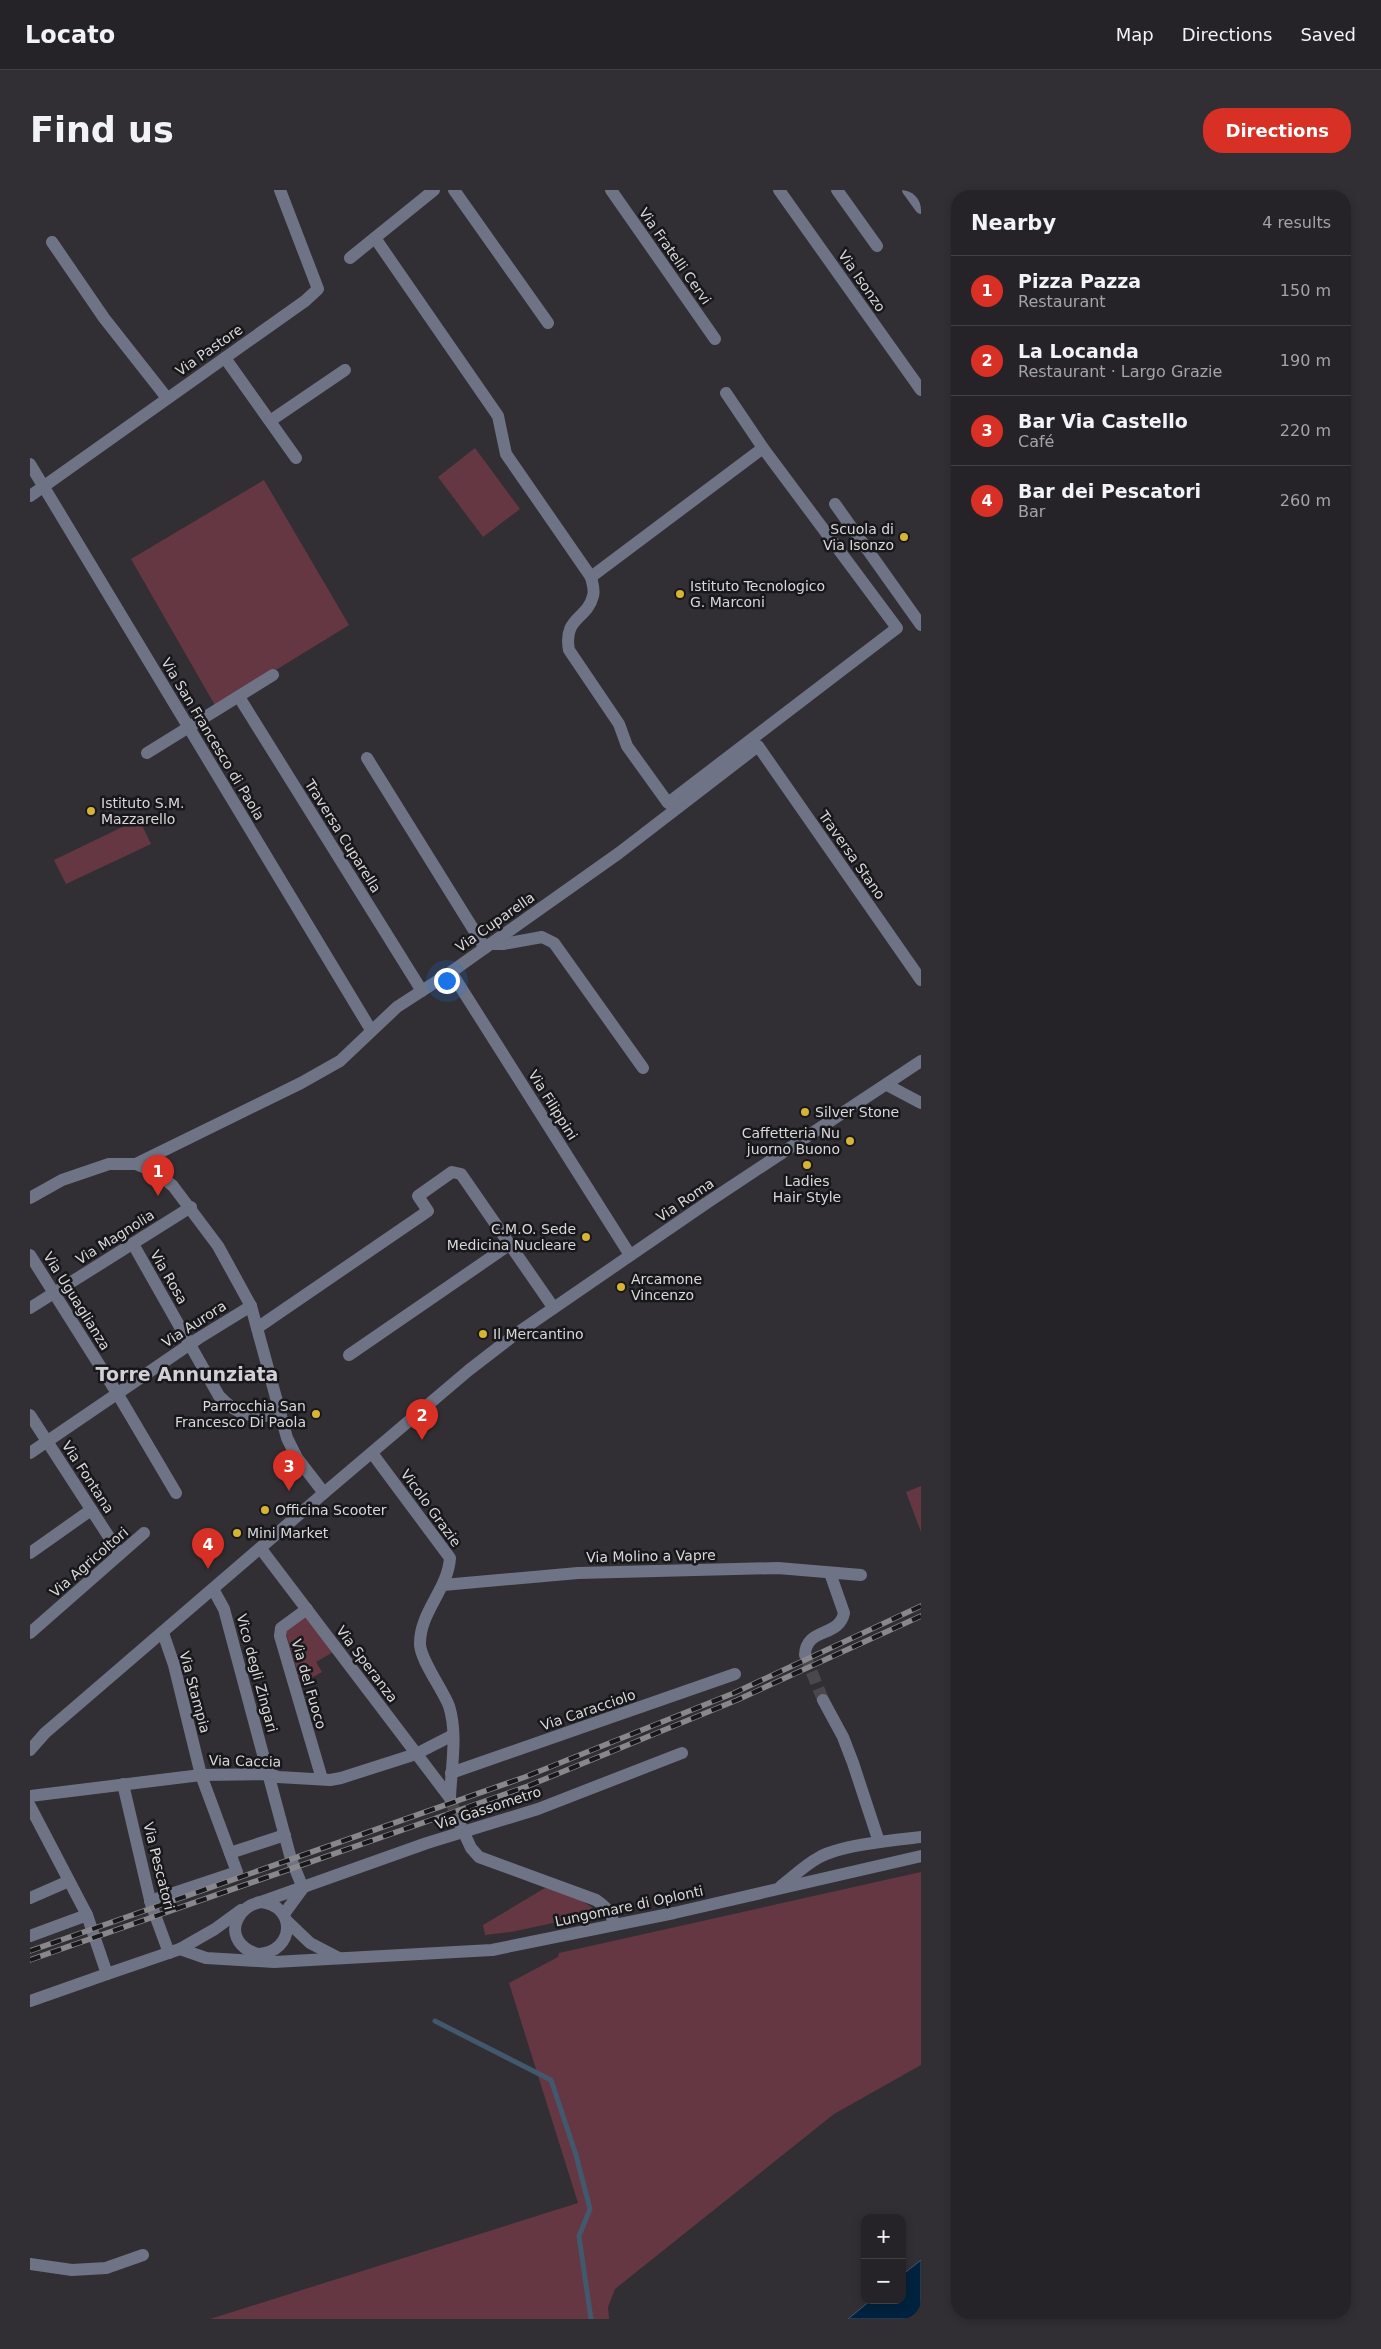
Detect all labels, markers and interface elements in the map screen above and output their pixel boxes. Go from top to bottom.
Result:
text: Locato [25,21,115,49]
text: Map [1116,24,1154,45]
text: Directions [1182,24,1272,45]
text: Saved [1300,24,1356,45]
button: Directions [1203,108,1351,153]
text: Find us [30,110,174,150]
street label: Via Fratelli Cervi [636,205,714,307]
text: Nearby [971,211,1056,235]
text: 4 results [1262,213,1331,232]
street label: Via Isonzo [835,247,889,315]
text: Pizza Pazza [1018,270,1141,292]
text: 1 [981,281,993,300]
text: 150 m [1280,281,1331,300]
text: Restaurant [1018,292,1106,311]
street label: Via Pastore [172,321,246,379]
text: La Locanda [1018,340,1139,362]
text: 2 [981,351,993,370]
text: 190 m [1280,351,1331,370]
text: Restaurant · Largo Grazie [1018,362,1222,381]
text: Bar Via Castello [1018,410,1188,432]
text: 3 [981,421,993,440]
text: 220 m [1280,421,1331,440]
text: Café [1018,432,1054,451]
text: Bar dei Pescatori [1018,480,1201,502]
text: 4 [981,491,993,510]
text: 260 m [1280,491,1331,510]
text: Bar [1018,502,1045,521]
place label: Scuola di Via Isonzo [823,521,894,553]
marker: Scuola di Via Isonzo [898,531,910,543]
place label: Istituto Tecnologico G. Marconi [690,578,825,610]
marker: Istituto Tecnologico G. Marconi [674,588,686,600]
street label: Via San Francesco di Paola [158,655,268,823]
street label: Traversa Cuparella [301,776,384,896]
place label: Istituto S.M. Mazzarello [101,795,185,827]
marker: Istituto S.M. Mazzarello [85,805,97,817]
street label: Traversa Stano [815,807,888,902]
street label: Via Cuparella [452,889,538,955]
your location [434,968,460,994]
street label: Via Filippini [525,1067,581,1143]
place label: Silver Stone [815,1104,899,1120]
marker: Silver Stone [799,1106,811,1118]
place label: Caffetteria Nu juorno Buono [742,1125,840,1157]
marker: Caffetteria Nu juorno Buono [844,1135,856,1147]
pin: 1 [142,1155,174,1196]
marker: Ladies Hair Style [801,1159,813,1171]
place label: Ladies Hair Style [773,1173,841,1205]
street label: Via Roma [653,1175,717,1225]
street label: Via Magnolia [73,1206,157,1268]
place label: C.M.O. Sede Medicina Nucleare [447,1221,576,1253]
marker: C.M.O. Sede Medicina Nucleare [580,1231,592,1243]
street label: Via Rosa [147,1247,191,1307]
street label: Via Uguaglianza [40,1249,114,1353]
place label: Arcamone Vincenzo [631,1271,702,1303]
marker: Arcamone Vincenzo [615,1281,627,1293]
street label: Via Aurora [159,1297,229,1351]
place label: Il Mercantino [493,1326,584,1342]
marker: Il Mercantino [477,1328,489,1340]
district label: Torre Annunziata [96,1363,278,1385]
place label: Parrocchia San Francesco Di Paola [175,1398,306,1430]
pin: 2 [406,1399,438,1440]
marker: Parrocchia San Francesco Di Paola [310,1408,322,1420]
street label: Via Fontana [59,1438,117,1516]
pin: 3 [273,1450,305,1491]
street label: Vicolo Grazie [398,1466,464,1550]
place label: Officina Scooter [275,1502,387,1518]
marker: Officina Scooter [259,1504,271,1516]
street label: Via Agricoltori [47,1524,131,1600]
place label: Mini Market [247,1525,329,1541]
marker: Mini Market [231,1527,243,1539]
pin: 4 [192,1528,224,1569]
street label: Via Molino a Vapre [586,1547,716,1565]
street label: Vico degli Zingari [233,1612,281,1734]
street label: Via Speranza [333,1623,401,1705]
street label: Via del Fuoco [288,1637,330,1731]
street label: Via Stampia [176,1649,214,1735]
street label: Via Caracciolo [539,1686,637,1734]
street label: Via Caccia [209,1752,281,1770]
street label: Via Gassometro [433,1783,543,1833]
street label: Via Pescatori [140,1820,178,1912]
street label: Lungomare di Oplonti [553,1882,705,1930]
map controls [861,2214,906,2304]
button: + [861,2214,906,2259]
button: − [861,2259,906,2304]

